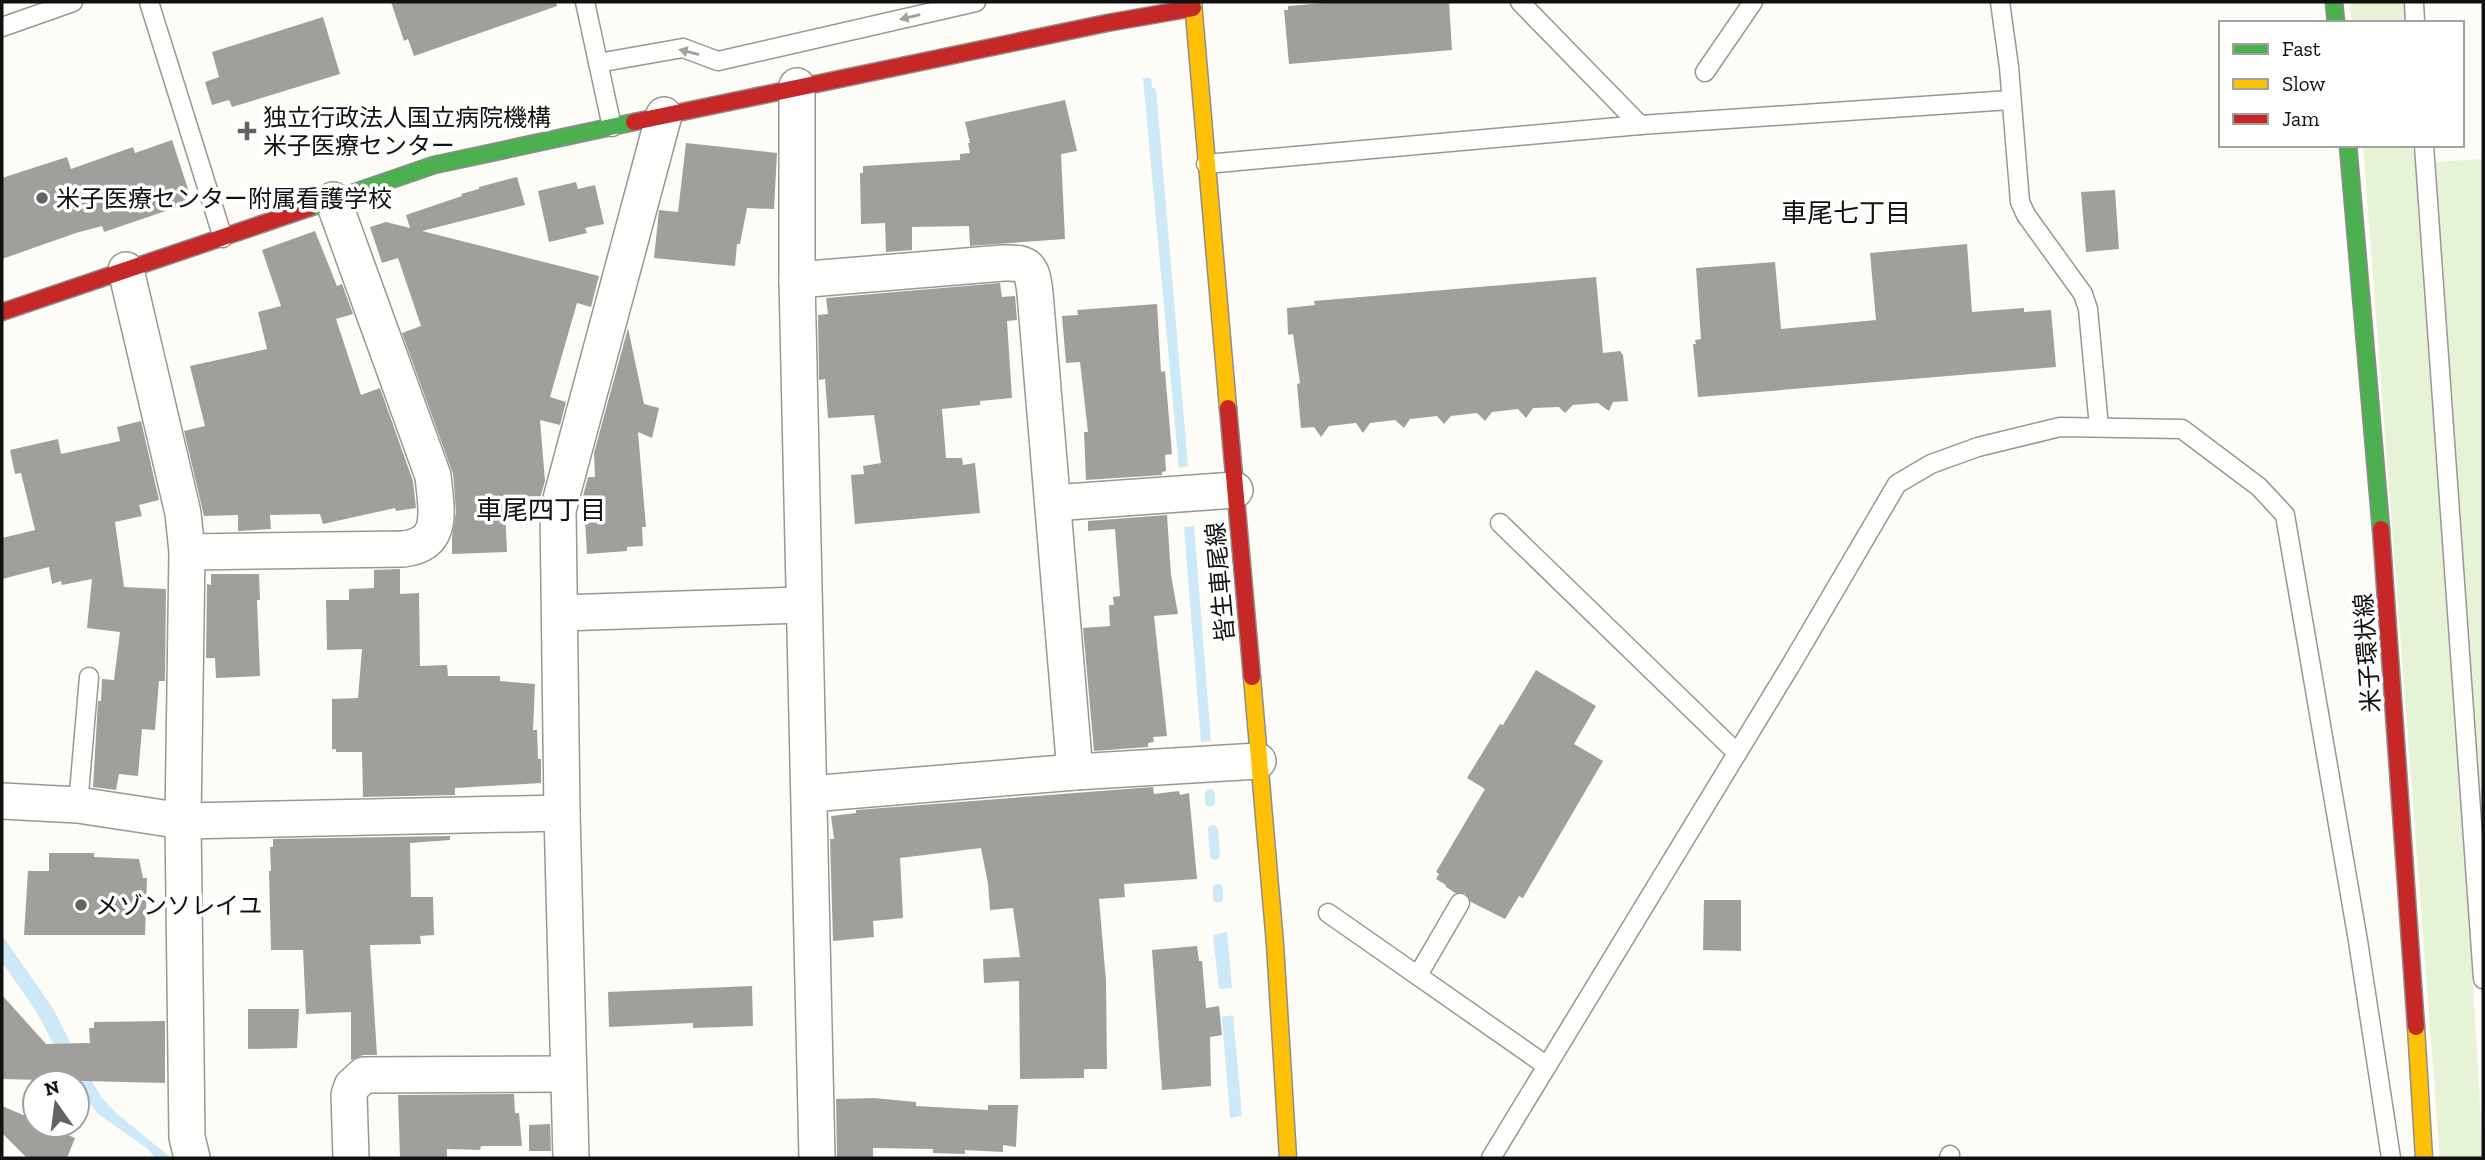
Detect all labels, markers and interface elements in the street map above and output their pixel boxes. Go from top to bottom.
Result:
one-way arrow [898,12,920,23]
legend [2219,21,2464,147]
text: Fast [2282,36,2321,61]
one-way arrow [677,46,699,57]
text: Slow [2282,71,2325,96]
place label: 独立行政法人国立病院機構 米子医療センター [263,103,551,160]
text: Jam [2282,106,2319,131]
marker: 独立行政法人国立病院機構 米子医療センター [237,121,257,141]
place label: 米子医療センター附属看護学校 [56,184,392,213]
marker: 米子医療センター附属看護学校 [34,190,50,206]
district label: 車尾七丁目 [1781,197,1911,229]
district label: 車尾四丁目 [476,494,606,526]
street label: 皆生車尾線 [1200,521,1240,643]
street label: 米子環状線 [2348,592,2386,714]
place label: メゾンソレイユ [95,891,263,920]
marker: メゾンソレイユ [73,897,89,913]
north arrow [21,1069,91,1139]
text: N [42,1075,62,1101]

